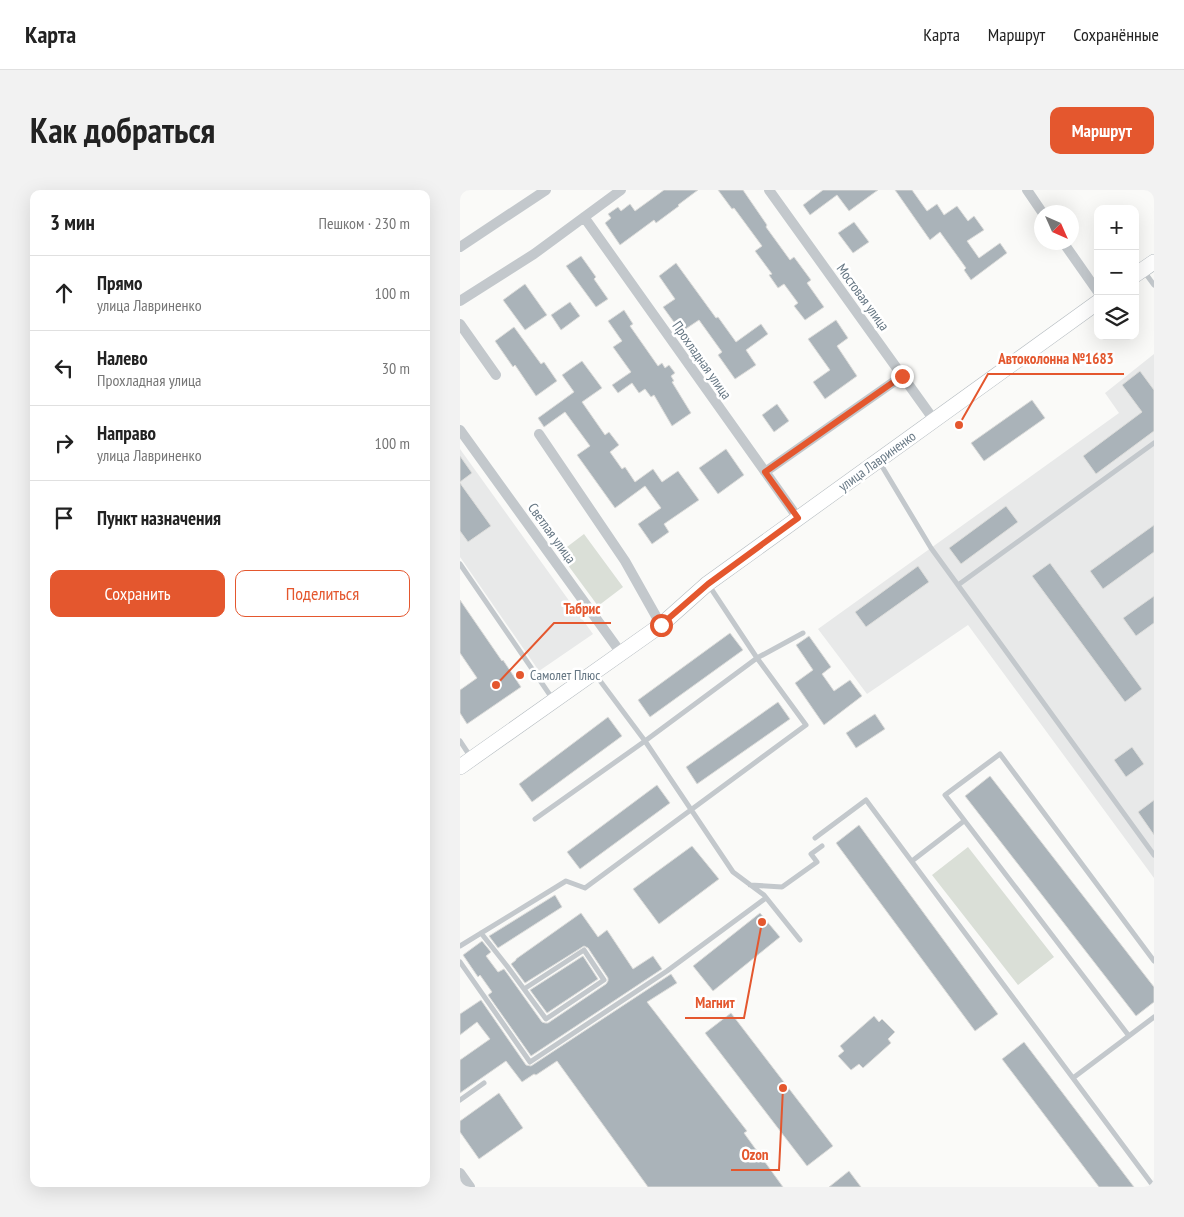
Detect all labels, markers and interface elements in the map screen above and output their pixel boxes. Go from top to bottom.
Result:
text: Карта [25,19,76,50]
text: Карта [923,23,960,46]
text: Маршрут [988,23,1045,46]
text: Сохранённые [1073,23,1159,46]
text: Как добраться [30,107,215,153]
button: Маршрут [1050,107,1154,154]
north arrow [1034,205,1079,250]
map controls [1094,205,1139,340]
button: + [1094,205,1139,250]
text: 3 мин [50,209,95,236]
text: Пешком · 230 m [319,213,410,233]
button: − [1094,250,1139,295]
street label: Мостовая улица [833,260,893,334]
text: Прямо [97,271,142,295]
icon: ahead [50,279,78,307]
text: 100 m [375,283,410,303]
text: улица Лавриненко [97,295,202,315]
button: layers [1094,295,1139,340]
street label: Прохладная улица [668,317,736,403]
callout: Автоколонна №1683 [988,344,1124,374]
text: Налево [97,346,148,370]
text: Автоколонна №1683 [997,349,1114,368]
icon: left [50,354,78,382]
text: 30 m [382,358,410,378]
route end [891,365,914,388]
text: Прохладная улица [97,370,202,390]
text: Направо [97,421,156,445]
street label: улица Лавриненко [835,427,919,495]
icon: right [50,429,78,457]
text: 100 m [375,433,410,453]
text: улица Лавриненко [97,445,202,465]
street label: Светлая улица [524,499,580,567]
icon: arrive [50,504,78,532]
text: Пункт назначения [97,506,221,530]
button: Сохранить [50,570,225,617]
button: Поделиться [235,570,410,617]
callout: Табрис [554,593,611,623]
text: Табрис [563,599,601,618]
route start [650,614,673,637]
place label: Самолет Плюс [530,666,600,684]
marker: Самолет Плюс [514,669,526,681]
callout: Магнит [685,988,744,1018]
text: Магнит [695,993,736,1012]
callout: Ozon [731,1140,779,1170]
text: Ozon [741,1145,769,1164]

